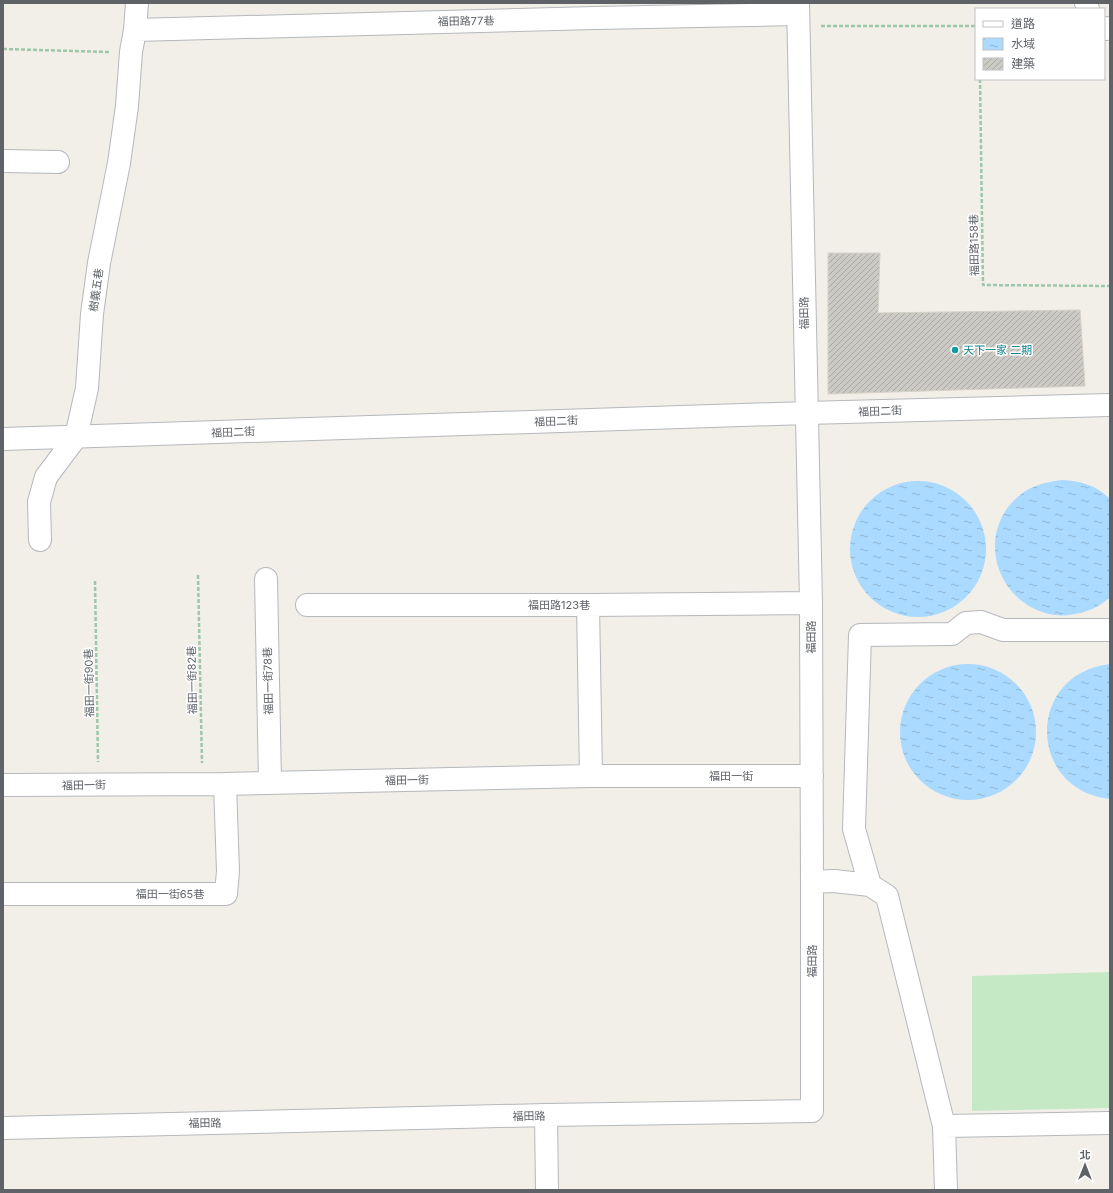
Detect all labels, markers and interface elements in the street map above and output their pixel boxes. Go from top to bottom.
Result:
legend [975,8,1105,80]
street label: 福田路77巷 [438,14,494,28]
text: 道路 [1011,16,1035,31]
text: 水域 [1011,36,1035,51]
text: 建築 [1011,56,1035,71]
street label: 福田路158巷 [966,214,982,276]
street label: 樹義五巷 [86,267,106,313]
street label: 福田路 [797,296,811,330]
place label: 天下一家 二期 [963,343,1032,357]
marker: 天下一家 二期 [950,345,960,355]
street label: 福田二街 [858,403,902,419]
street label: 福田二街 [534,413,578,429]
street label: 福田二街 [211,424,255,440]
street label: 福田路123巷 [528,598,590,612]
street label: 福田路 [804,621,818,654]
street label: 福田一街82巷 [184,646,200,714]
street label: 福田一街78巷 [260,647,276,715]
street label: 福田一街90巷 [81,649,97,717]
street label: 福田一街 [709,769,753,783]
street label: 福田一街 [385,773,429,787]
street label: 福田一街 [62,778,106,792]
street label: 福田一街65巷 [136,887,204,901]
street label: 福田路 [805,945,819,978]
street label: 福田路 [512,1109,546,1123]
street label: 福田路 [188,1116,222,1130]
north arrow [1065,1145,1105,1185]
text: 北 [1080,1148,1091,1162]

